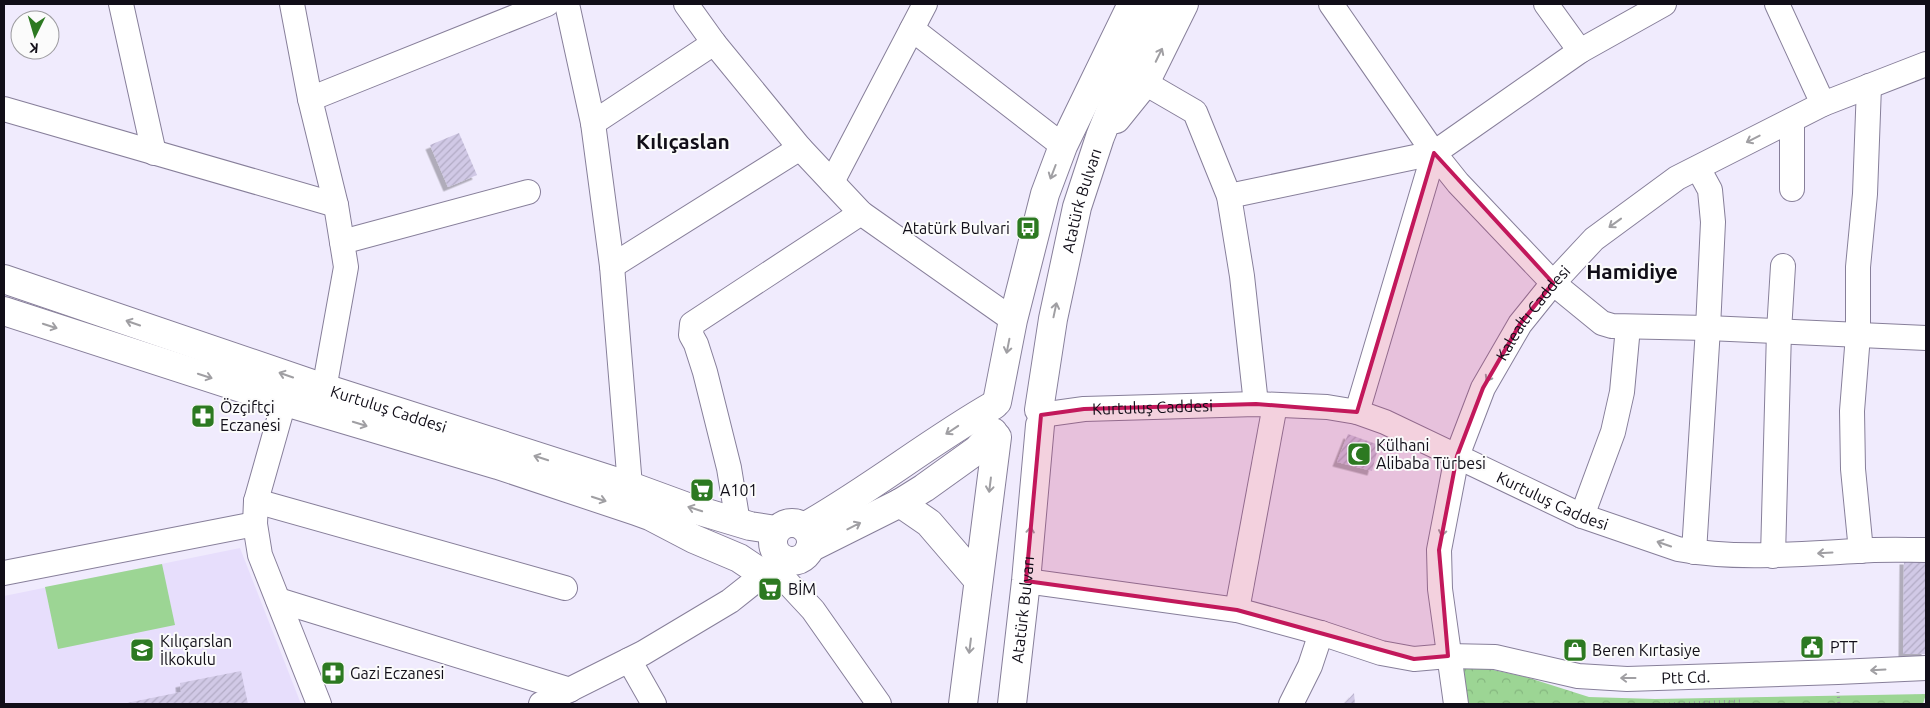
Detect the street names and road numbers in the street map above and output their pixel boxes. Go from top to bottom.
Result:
street label: Atatürk Bulvarı [1058,146,1105,254]
street label: Kalealtı Caddesi [1492,262,1574,364]
street label: Kurtuluş Caddesi [328,382,449,436]
street label: Kurtuluş Caddesi [1092,396,1213,418]
street label: Kurtuluş Caddesi [1494,468,1611,533]
street label: Atatürk Bulvarı [1008,555,1037,664]
street label: Ptt Cd. [1661,667,1710,687]

